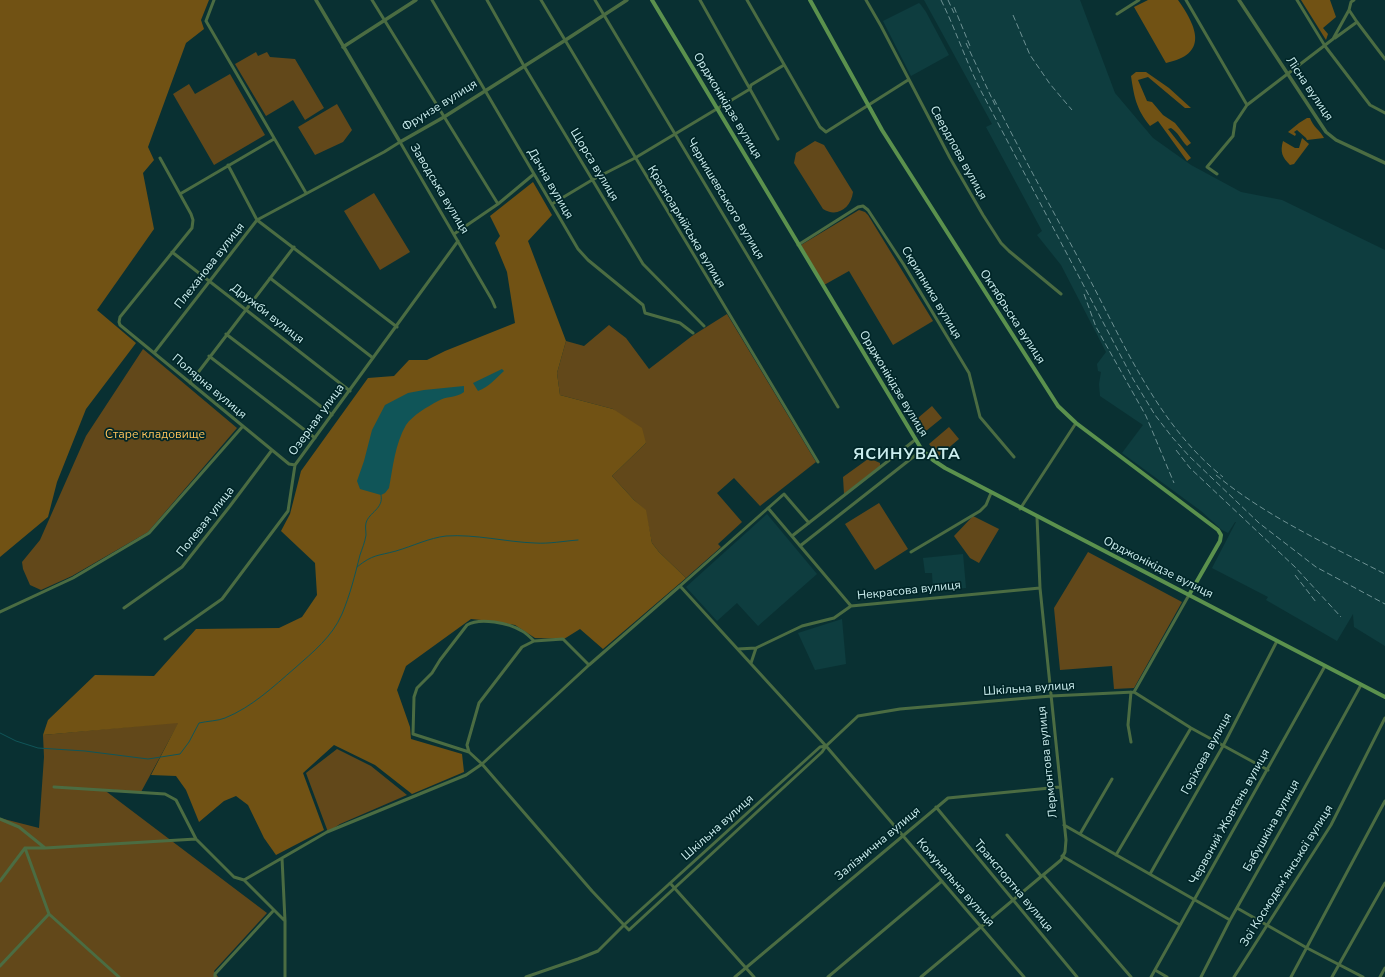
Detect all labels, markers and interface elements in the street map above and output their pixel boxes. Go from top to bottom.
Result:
street label: Орджонікідзе вулиця [690,50,764,162]
street label: Лісна вулиця [1282,54,1336,124]
street label: Фрунзе вулиця [400,77,480,135]
street label: Свердлова вулиця [926,104,990,202]
street label: Щорса вулиця [567,126,621,204]
street label: Чернишевського вулиця [683,136,767,262]
street label: Заводська вулиця [406,141,472,237]
street label: Дачна вулиця [524,146,576,222]
street label: Красноармійська вулиця [644,163,728,291]
street label: Плеханова вулиця [172,220,248,312]
street label: Скрипника вулиця [898,244,964,342]
street label: Октябрьска вулиця [976,267,1048,367]
street label: Дружби вулиця [228,281,306,347]
street label: Орджонікідзе вулиця [856,328,930,440]
street label: Полярна вулиця [169,352,249,422]
street label: Озерная улица [286,381,348,459]
park label: Старе кладовище [105,428,205,442]
district label: ЯСИНУВАТА [853,445,961,465]
street label: Полевая улица [174,484,238,560]
street label: Орджонікідзе вулиця [1101,534,1215,602]
street label: Некрасова вулиця [856,578,962,604]
street label: Шкільна вулиця [983,679,1075,699]
street label: Лермонтова вулиця [1035,705,1061,819]
street label: Горіхова вулиця [1179,711,1235,797]
street label: Червоний Жовтень вулиця [1187,747,1273,887]
street label: Бабушкіна вулиця [1241,778,1303,874]
street label: Шкільна вулиця [679,792,757,864]
street label: Зої Космодем’янської вулиця [1237,803,1337,949]
street label: Залізнична вулиця [832,804,924,884]
street label: Комунальна вулиця [913,836,997,930]
street label: Транспортна вулиця [970,837,1056,935]

